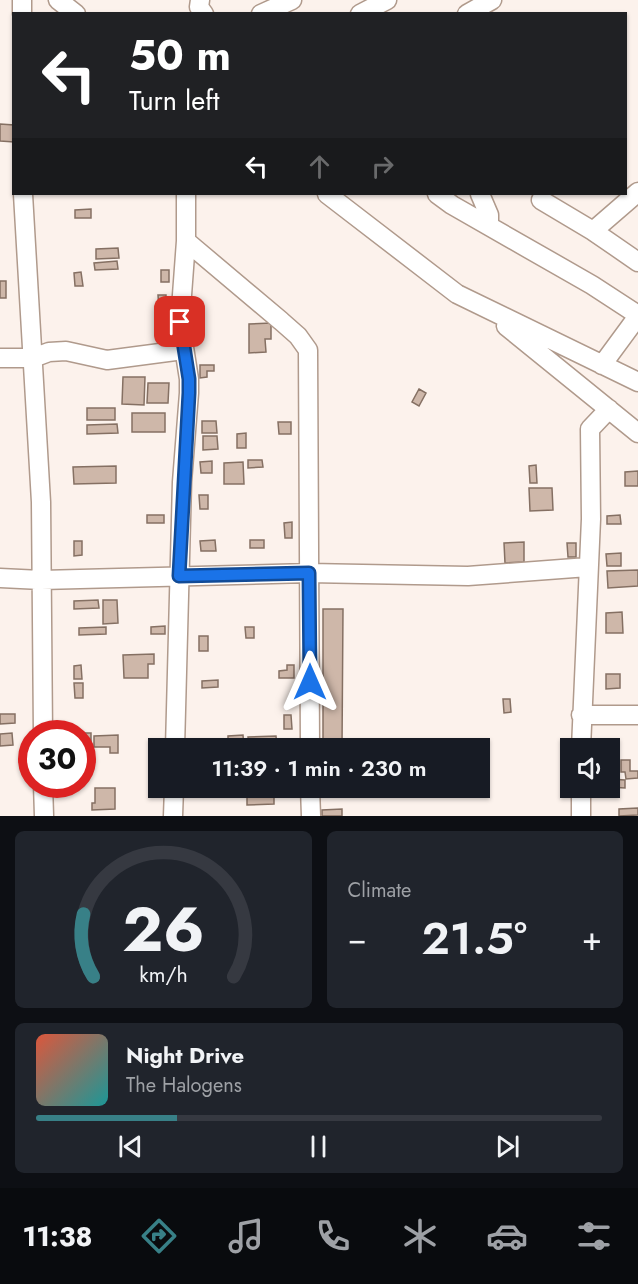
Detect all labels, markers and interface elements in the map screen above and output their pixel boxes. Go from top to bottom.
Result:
text: 50 m [129,25,231,86]
icon: left [30,36,108,114]
text: Turn left [129,81,219,120]
icon: left [240,150,273,183]
icon: ahead [303,150,336,183]
icon: right [366,150,399,183]
pin [154,296,205,347]
icon: arrive [163,305,196,338]
position arrow [278,650,342,714]
speed limit sign: 30 [18,720,96,798]
map controls [560,738,620,798]
button: sound [560,738,620,798]
text: 11:39 · 1 min · 230 m [212,752,426,784]
text: Climate [348,876,411,905]
text: 26 [122,884,205,974]
text: 21.5° [422,906,527,971]
text: − [348,915,367,962]
text: + [582,915,602,962]
text: km/h [139,959,187,990]
text: Night Drive [126,1039,244,1071]
text: The Halogens [126,1071,242,1100]
icon: previous [114,1130,147,1163]
icon: pause [302,1130,335,1163]
icon: next [491,1130,524,1163]
icon: directions [138,1215,180,1257]
icon: music [225,1215,267,1257]
icon: phone [312,1215,354,1257]
icon: climate [399,1215,441,1257]
icon: car [486,1215,528,1257]
icon: filters [573,1215,615,1257]
text: 11:38 [23,1217,92,1256]

